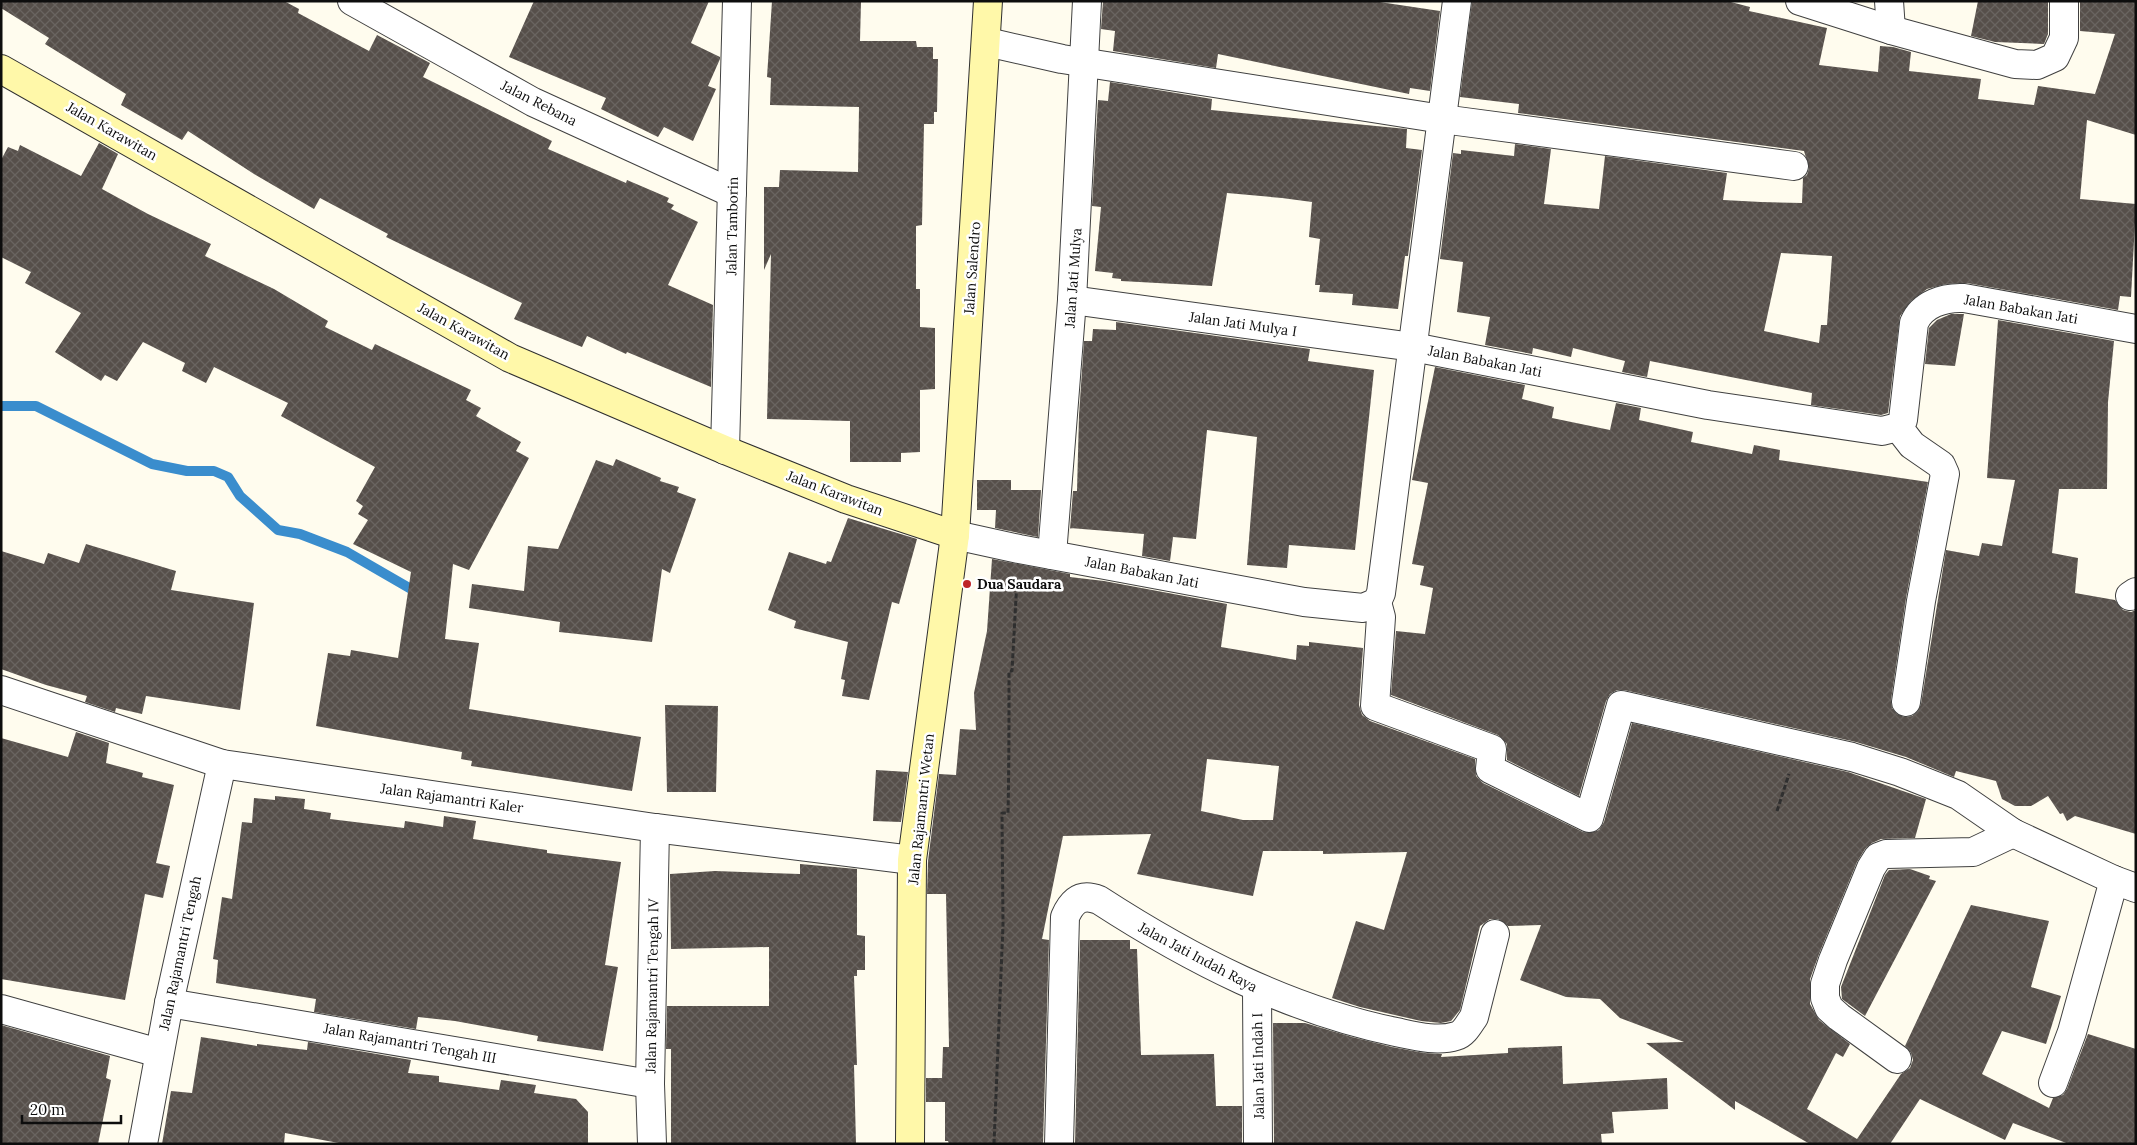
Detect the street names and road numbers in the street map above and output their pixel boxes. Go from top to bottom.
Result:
street label: Jalan Rebana [497,76,580,130]
street label: Jalan Karawitan [63,97,161,164]
street label: Jalan Tamborin [722,176,742,276]
street label: Jalan Salendro [960,221,984,316]
street label: Jalan Jati Mulya [1060,227,1085,330]
street label: Jalan Babakan Jati [1962,290,2079,328]
street label: Jalan Karawitan [414,298,513,364]
street label: Jalan Jati Mulya I [1187,307,1298,340]
street label: Jalan Babakan Jati [1426,341,1543,381]
street label: Jalan Karawitan [783,466,886,520]
street label: Jalan Babakan Jati [1083,552,1200,592]
street label: Jalan Rajamantri Wetan [904,732,938,886]
street label: Jalan Rajamantri Kaler [379,779,524,817]
street label: Jalan Rajamantri Tengah [155,874,205,1033]
street label: Jalan Rajamantri Tengah IV [641,898,663,1075]
street label: Jalan Jati Indah Raya [1135,918,1260,996]
street label: Jalan Jati Indah I [1248,1013,1268,1120]
street label: Jalan Rajamantri Tengah III [321,1019,498,1067]

